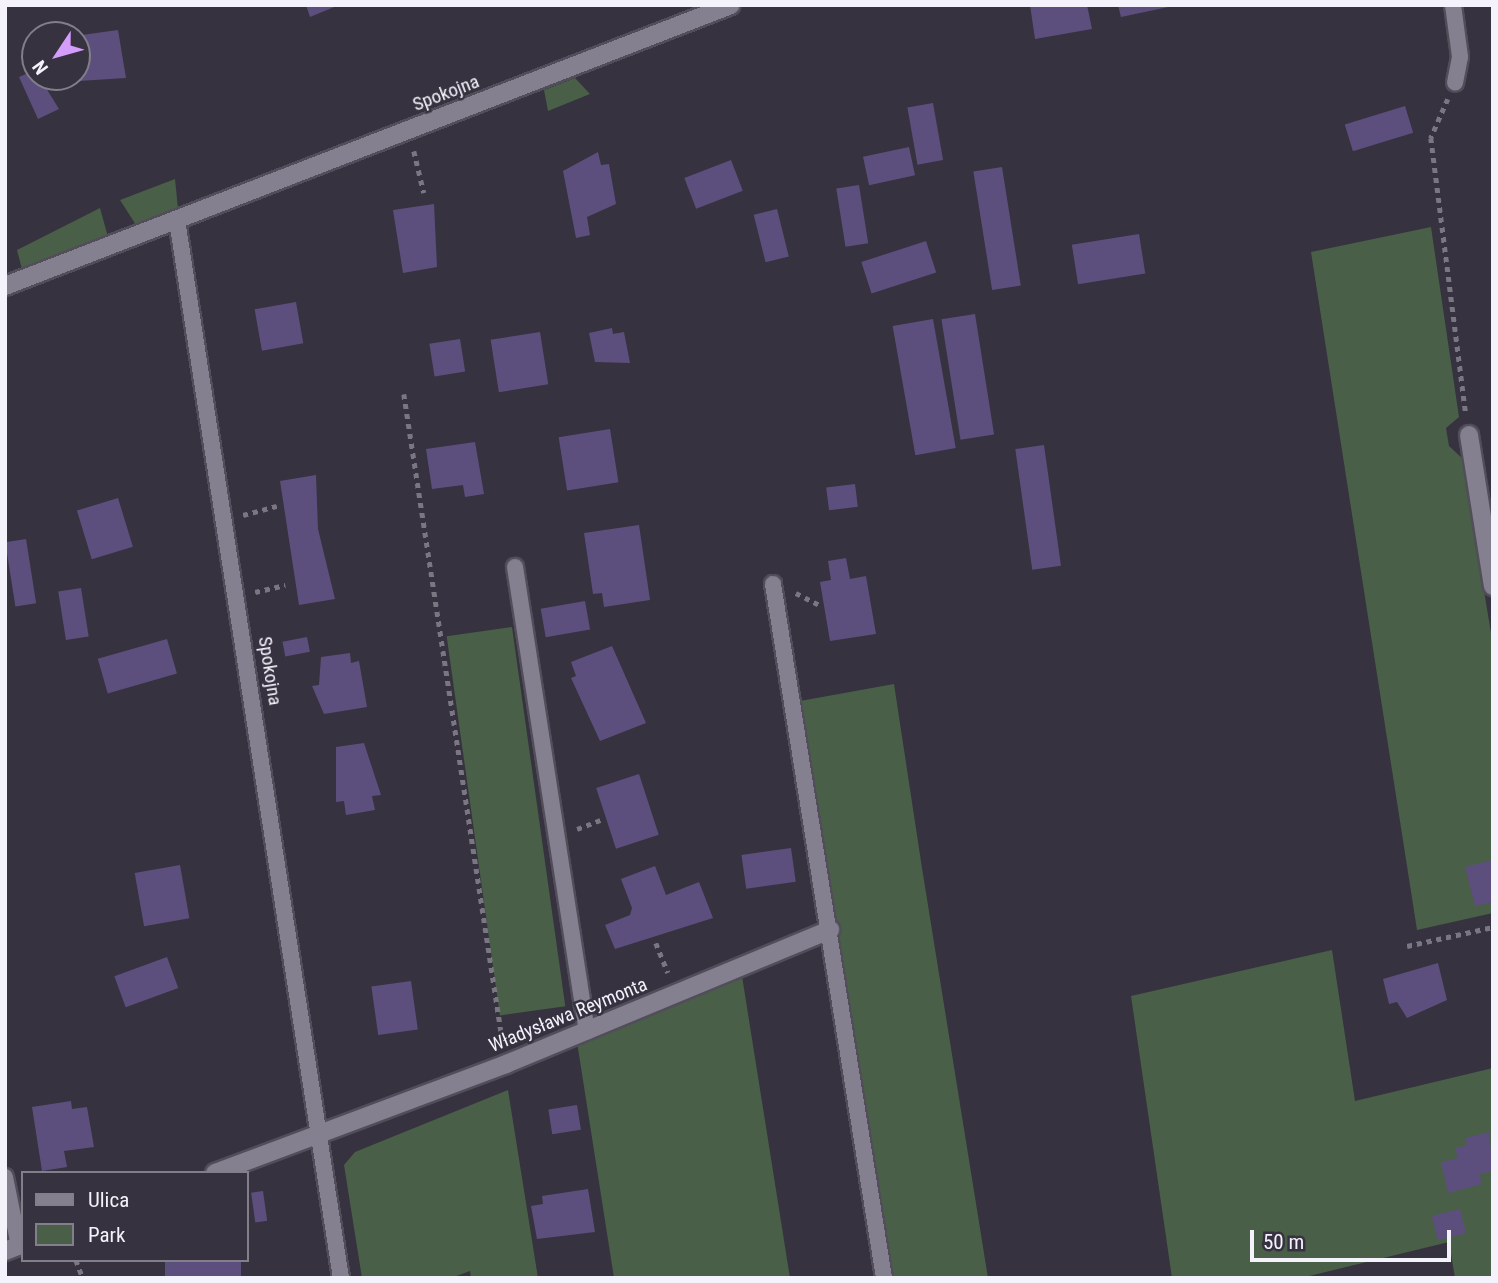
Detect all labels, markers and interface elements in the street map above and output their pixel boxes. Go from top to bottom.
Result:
north arrow [21,21,91,91]
text: N [28,56,53,79]
street label: Spokojna [410,70,482,116]
street label: Spokojna [253,635,287,707]
street label: Władysława Reymonta [486,973,650,1057]
legend [21,1171,248,1262]
text: Ulica [88,1188,129,1212]
scale bar [1253,1216,1454,1260]
text: Park [88,1223,125,1247]
text: 50 m [1263,1230,1304,1254]

